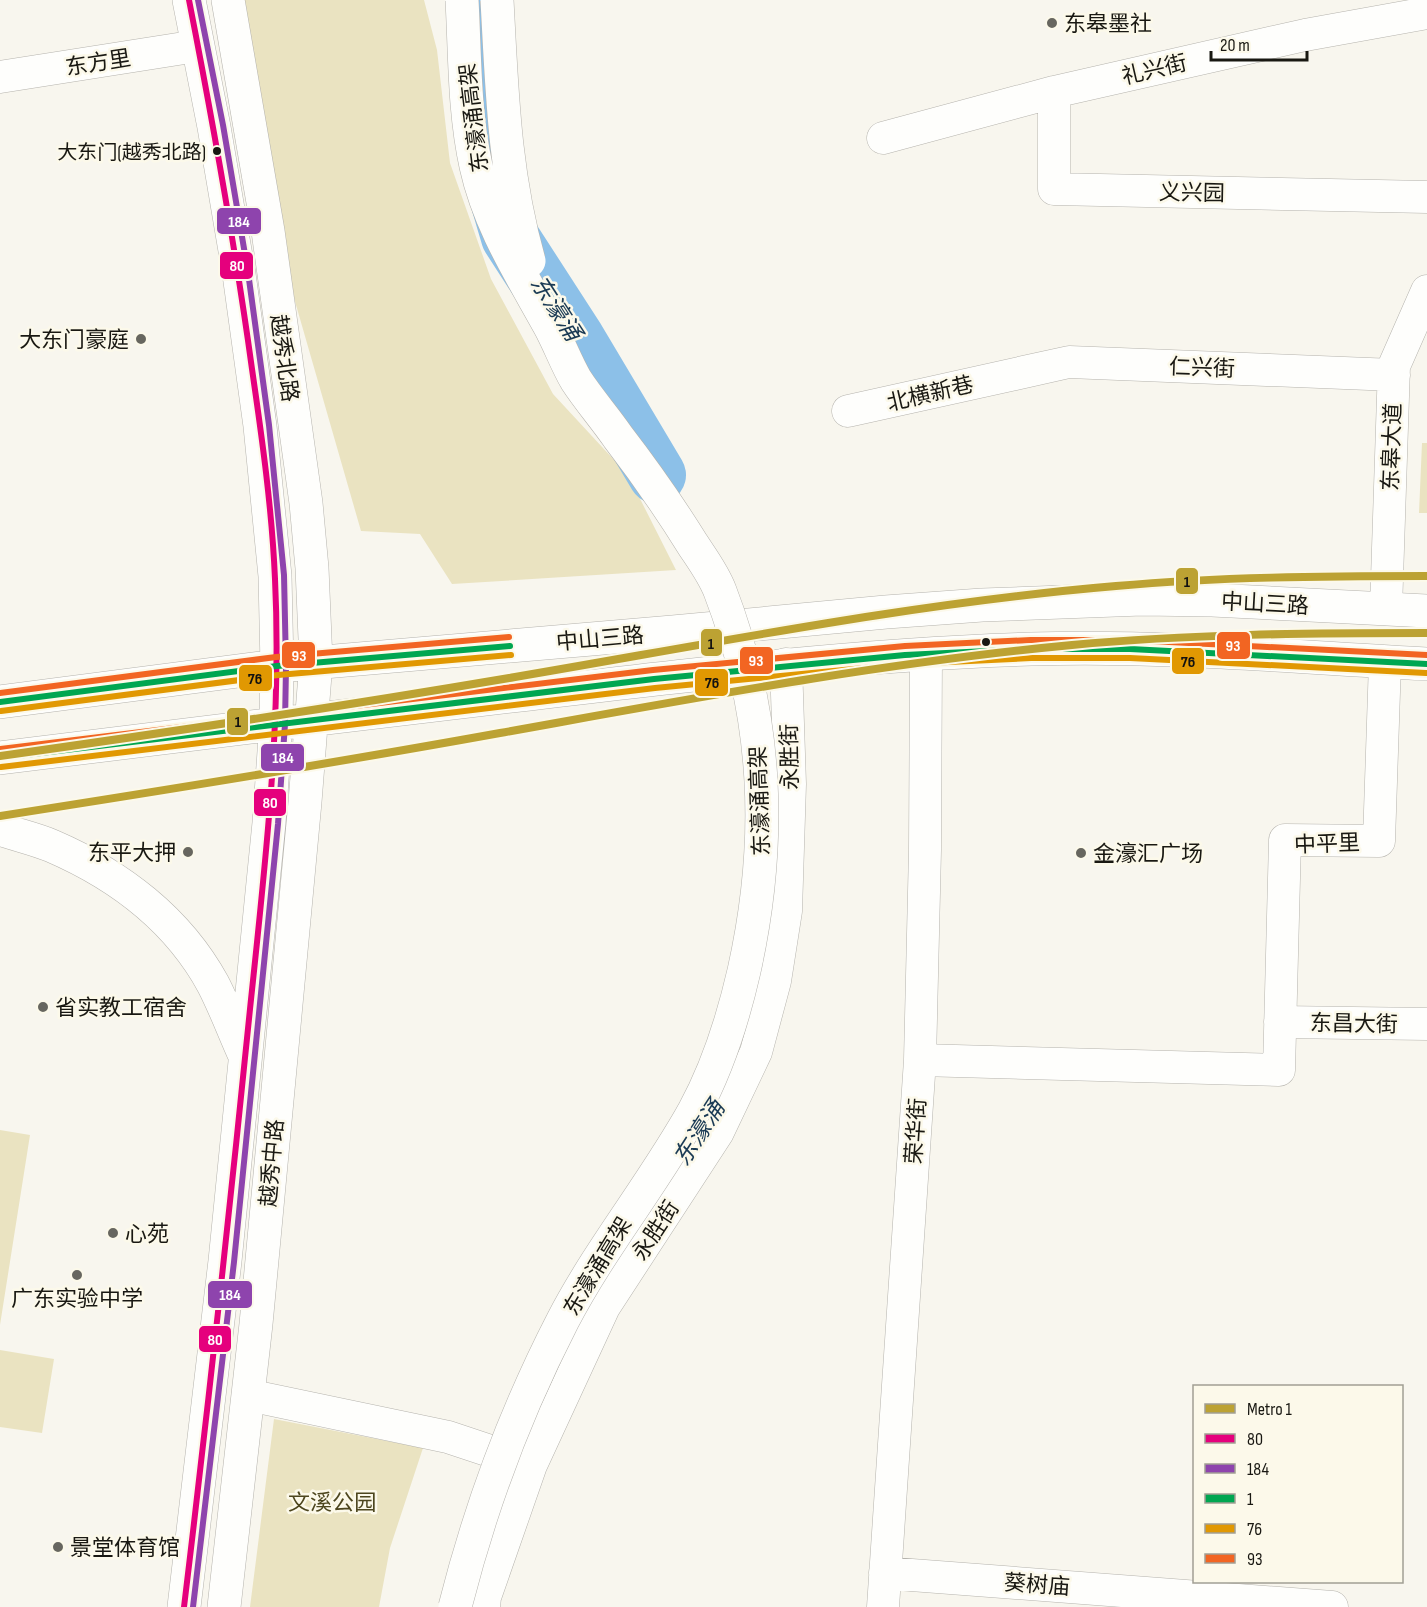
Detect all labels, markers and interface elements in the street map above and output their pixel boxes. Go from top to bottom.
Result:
place label: 东皋墨社 [1064,11,1152,38]
marker: 东皋墨社 [1045,16,1059,30]
scale bar [1211,24,1307,62]
text: 20 m [1220,35,1250,56]
street label: 东方里 [64,45,133,82]
street label: 礼兴街 [1119,50,1190,91]
street label: 东濠涌高架 [454,62,495,174]
place label: 大东门(越秀北路) [57,141,206,165]
marker: 大东门(越秀北路) [211,145,223,157]
street label: 义兴园 [1159,179,1225,208]
line badge: 184 [216,207,262,235]
text: 184 [228,213,250,232]
line badge: 80 [219,251,254,280]
text: 80 [229,257,245,276]
water label: 东濠涌 [524,270,589,349]
street label: 越秀北路 [264,313,303,404]
place label: 大东门豪庭 [19,327,129,354]
marker: 大东门豪庭 [134,332,148,346]
street label: 仁兴街 [1168,354,1235,383]
street label: 北横新巷 [884,371,976,418]
street label: 东皋大道 [1377,403,1408,492]
line badge: 1 [1175,567,1199,595]
text: 1 [1184,573,1191,592]
street label: 中山三路 [1220,589,1310,620]
street label: 中山三路 [555,622,645,657]
line badge: 1 [700,628,723,657]
line badge: 93 [1216,631,1251,660]
text: 1 [708,635,715,654]
unlabelled marker [980,636,992,648]
text: 93 [1226,637,1240,656]
line badge: 93 [281,641,316,669]
line badge: 93 [739,646,774,675]
text: 93 [292,647,306,666]
line badge: 76 [1171,647,1205,675]
text: 93 [749,652,763,671]
text: 76 [1181,653,1195,672]
line badge: 76 [238,664,273,692]
line badge: 76 [694,668,729,697]
text: 76 [248,670,262,689]
text: 76 [705,674,719,693]
line badge: 1 [226,707,249,736]
text: 1 [235,713,242,732]
street label: 永胜街 [776,724,805,790]
line badge: 184 [260,743,305,772]
street label: 东濠涌高架 [745,746,776,856]
text: 184 [272,749,294,768]
line badge: 80 [253,788,287,817]
text: 80 [262,794,278,813]
street label: 中平里 [1294,830,1361,859]
place label: 东平大押 [88,840,176,867]
place label: 金濠汇广场 [1093,841,1203,868]
marker: 东平大押 [181,845,195,859]
marker: 金濠汇广场 [1074,846,1088,860]
place label: 省实教工宿舍 [55,995,187,1022]
marker: 省实教工宿舍 [36,1000,50,1014]
street label: 东昌大街 [1310,1010,1398,1039]
water label: 东濠涌 [668,1093,733,1171]
street label: 荣华街 [901,1097,932,1165]
street label: 越秀中路 [255,1118,290,1208]
street label: 永胜街 [627,1196,686,1266]
street label: 东濠涌高架 [558,1213,638,1321]
place label: 心苑 [125,1221,169,1248]
marker: 心苑 [106,1226,120,1240]
marker: 广东实验中学 [70,1268,84,1282]
line badge: 184 [207,1280,253,1309]
place label: 广东实验中学 [11,1286,143,1313]
text: 184 [219,1286,241,1305]
line badge: 80 [198,1325,232,1353]
text: 80 [207,1331,223,1350]
legend [1193,1385,1403,1583]
text: Metro 1 [1247,1399,1293,1420]
text: 80 [1247,1429,1263,1450]
text: 184 [1247,1459,1270,1480]
text: 1 [1247,1489,1254,1510]
park label: 文溪公园 [288,1490,376,1517]
text: 76 [1247,1519,1262,1540]
place label: 景堂体育馆 [70,1535,180,1562]
marker: 景堂体育馆 [51,1540,65,1554]
text: 93 [1247,1549,1263,1570]
street label: 葵树庙 [1003,1570,1071,1601]

